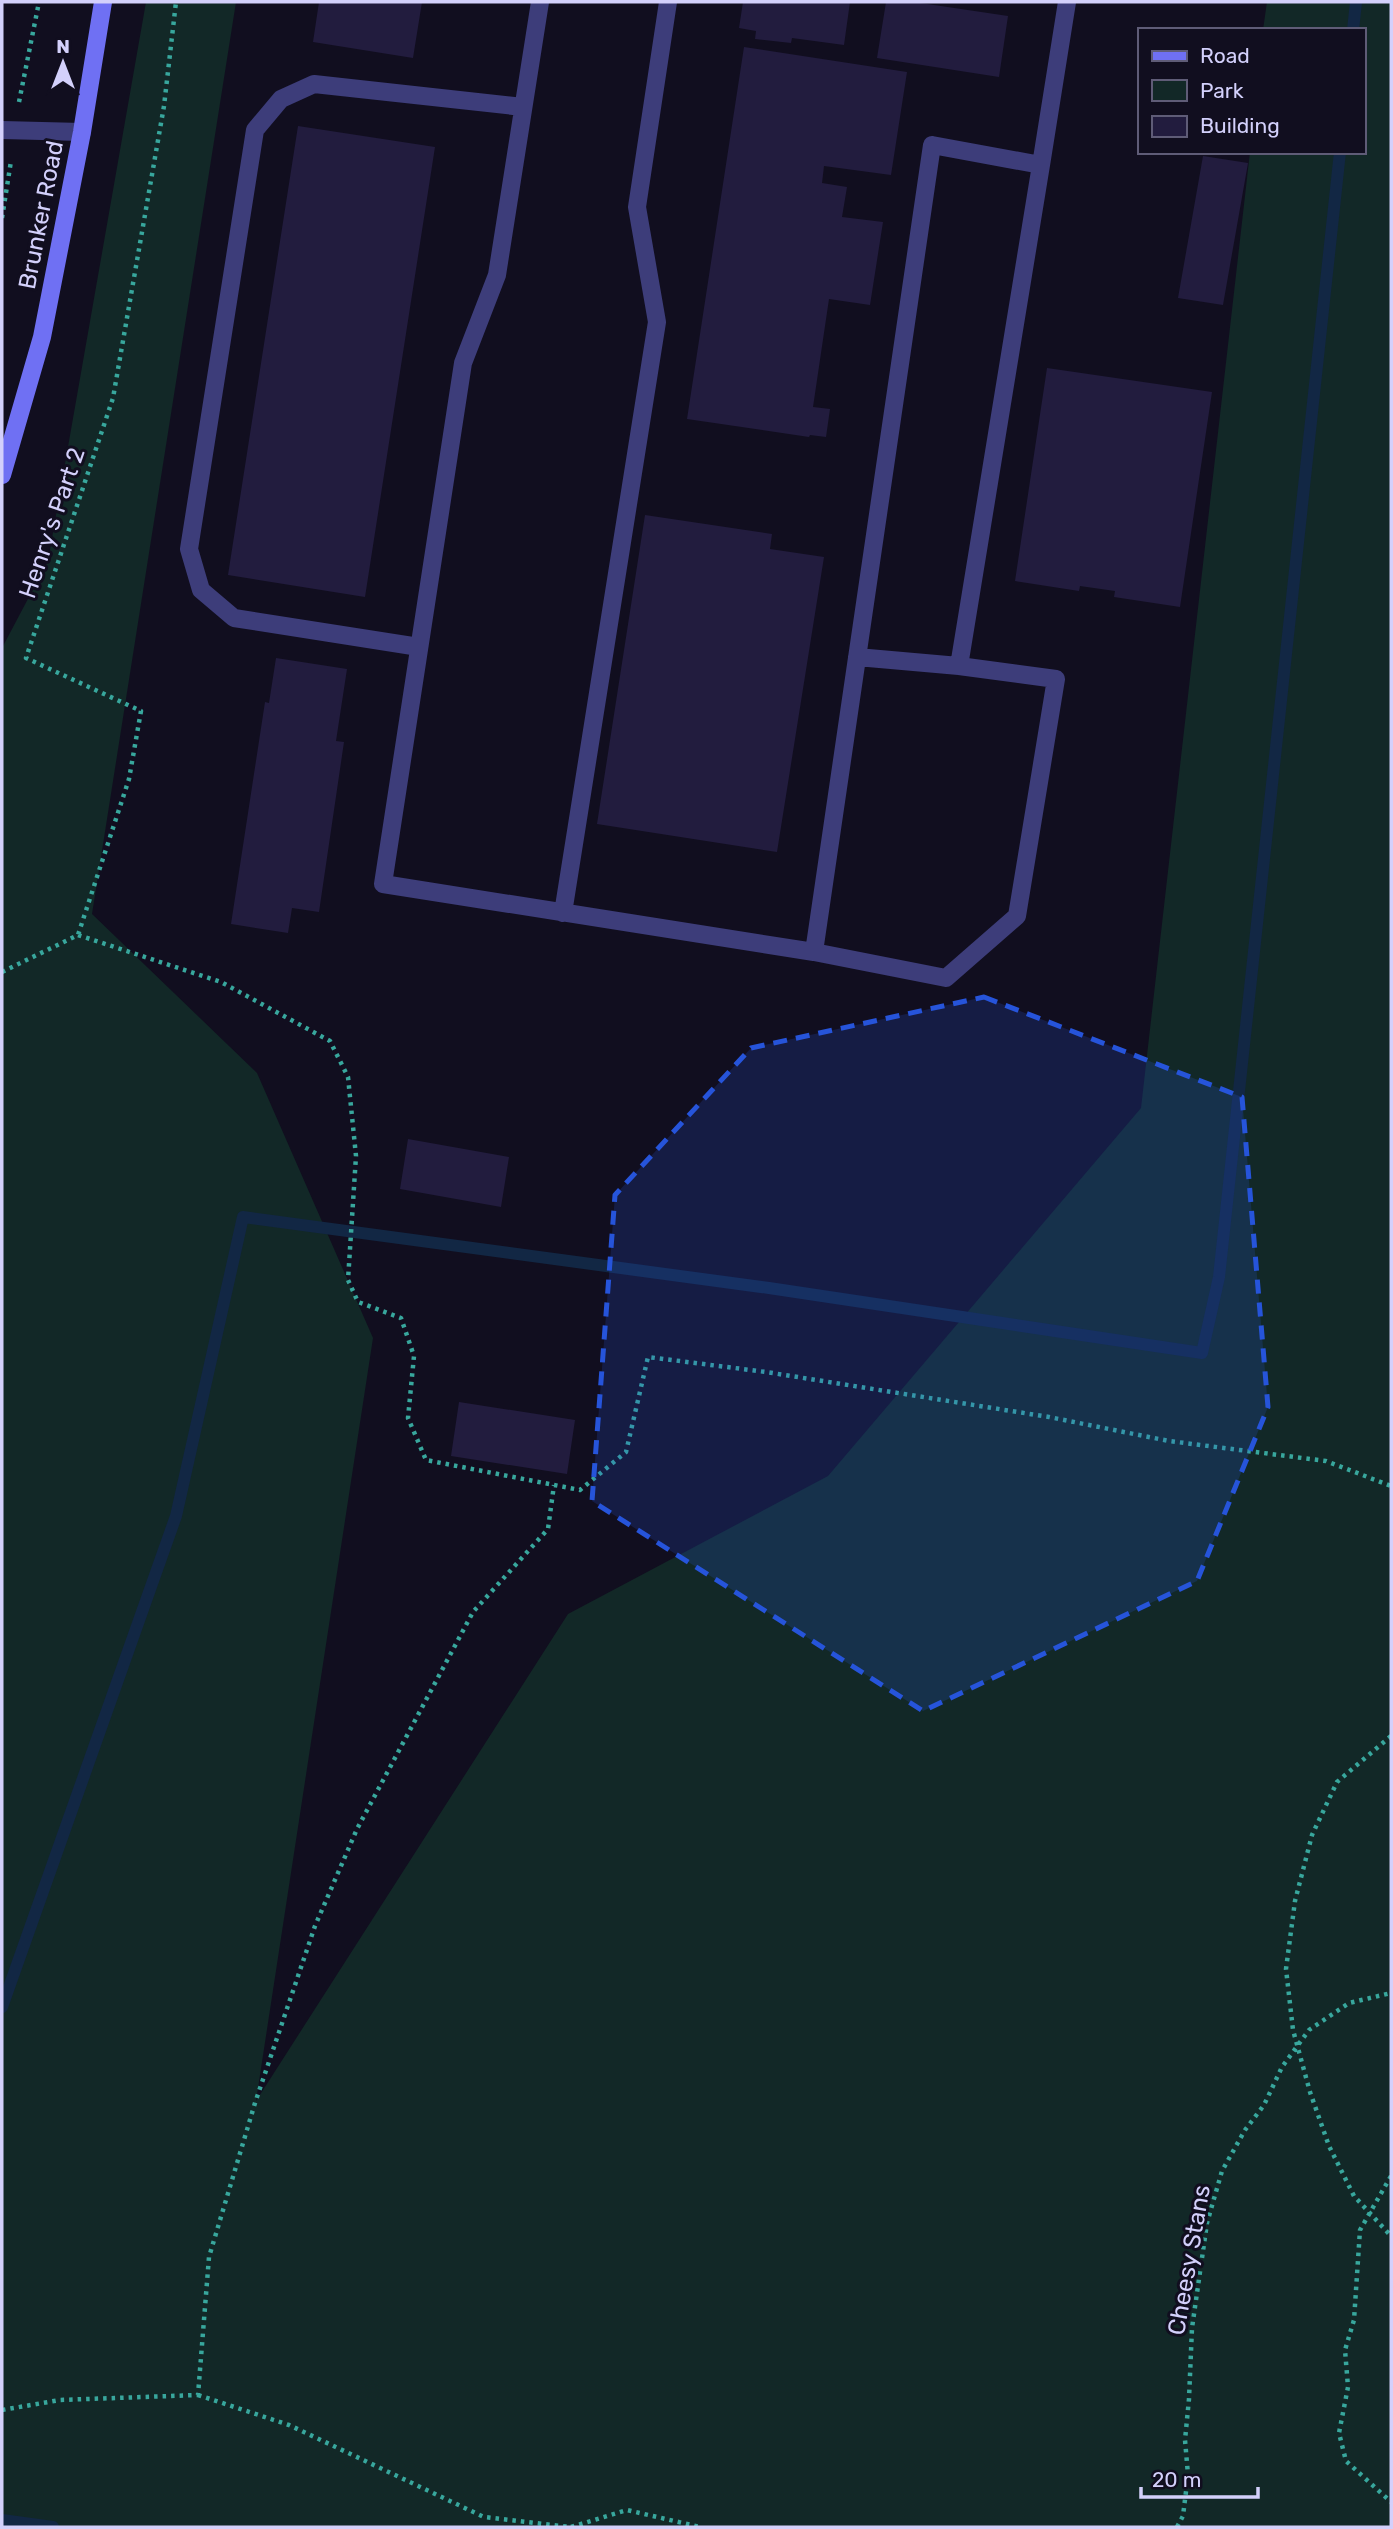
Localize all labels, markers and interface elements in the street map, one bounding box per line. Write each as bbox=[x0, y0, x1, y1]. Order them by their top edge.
north arrow bbox=[28, 28, 98, 98]
legend bbox=[1138, 28, 1365, 154]
text: N bbox=[56, 35, 70, 58]
text: Road bbox=[1200, 43, 1250, 68]
text: Park bbox=[1200, 78, 1244, 103]
text: Building bbox=[1200, 113, 1280, 138]
street label: Brunker Road bbox=[13, 138, 69, 292]
street label: Henry's Part 2 bbox=[13, 444, 91, 602]
street label: Cheesy Stans bbox=[1162, 2183, 1216, 2337]
scale bar bbox=[1141, 2456, 1258, 2500]
text: 20 m bbox=[1152, 2467, 1201, 2492]

